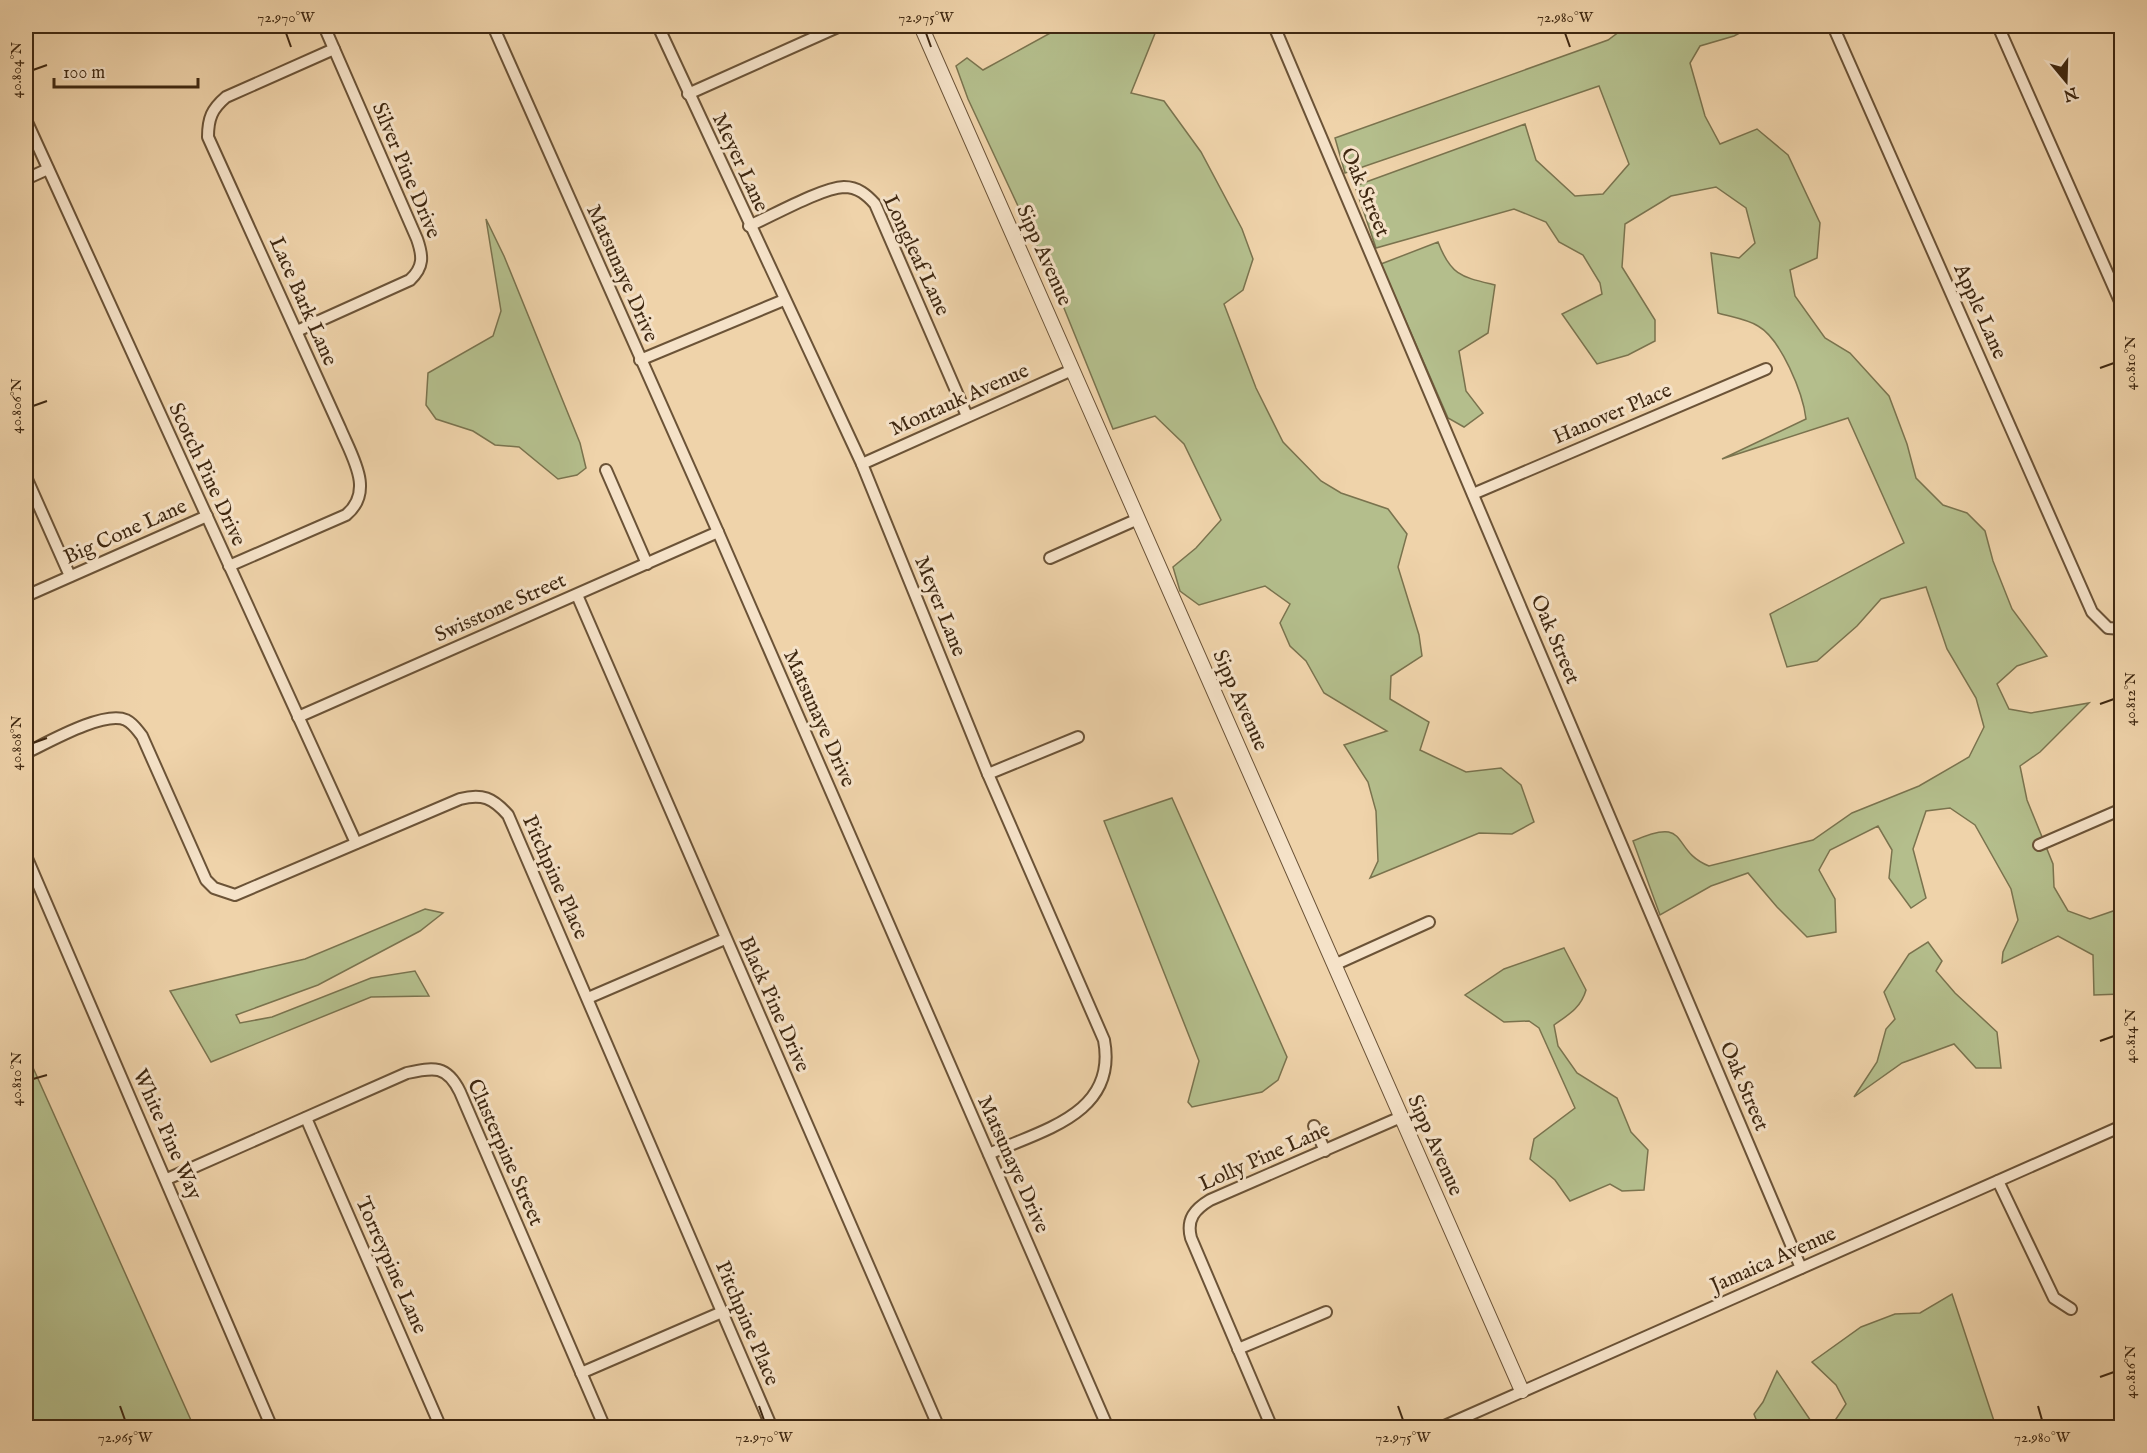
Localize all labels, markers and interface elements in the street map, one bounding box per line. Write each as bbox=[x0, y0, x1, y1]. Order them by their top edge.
text: 72.970°W bbox=[257, 8, 315, 27]
text: 72.975°W bbox=[898, 8, 954, 27]
text: 72.980°W bbox=[1537, 8, 1594, 27]
text: 40.804°N bbox=[7, 42, 26, 98]
scale bar bbox=[54, 51, 198, 89]
north arrow bbox=[2036, 51, 2096, 111]
text: 100 m bbox=[63, 62, 105, 85]
text: N bbox=[2060, 81, 2081, 105]
street label: Silver Pine Drive bbox=[365, 99, 447, 243]
street label: Meyer Lane bbox=[705, 109, 774, 217]
street label: Oak Street bbox=[1334, 144, 1396, 241]
street label: Longleaf Lane bbox=[876, 191, 956, 321]
street label: Matsunaye Drive bbox=[579, 201, 664, 347]
street label: Sipp Avenue bbox=[1009, 201, 1078, 311]
street label: Lace Bark Lane bbox=[262, 233, 343, 371]
street label: Apple Lane bbox=[1946, 259, 2013, 364]
text: 40.810°N bbox=[2121, 336, 2140, 390]
street label: Montauk Avenue bbox=[886, 358, 1034, 443]
street label: Hanover Place bbox=[1549, 377, 1676, 451]
text: 40.806°N bbox=[7, 378, 26, 434]
street label: Scotch Pine Drive bbox=[162, 399, 252, 551]
street label: Big Cone Lane bbox=[60, 493, 192, 572]
street label: Meyer Lane bbox=[907, 552, 972, 661]
street label: Swisstone Street bbox=[431, 567, 570, 649]
street label: Oak Street bbox=[1524, 591, 1586, 688]
street label: Matsunaye Drive bbox=[776, 646, 861, 792]
street label: Sipp Avenue bbox=[1205, 646, 1274, 756]
text: 40.812°N bbox=[2121, 672, 2140, 726]
text: 40.808°N bbox=[7, 716, 26, 770]
street label: Pitchpine Place bbox=[515, 811, 594, 944]
street label: Black Pine Drive bbox=[732, 933, 816, 1077]
text: 40.814°N bbox=[2121, 1009, 2140, 1063]
street label: Oak Street bbox=[1713, 1038, 1775, 1135]
text: 40.810°N bbox=[7, 1052, 26, 1106]
street label: White Pine Way bbox=[126, 1065, 208, 1205]
street label: Clusterpine Street bbox=[460, 1075, 549, 1230]
street label: Sipp Avenue bbox=[1400, 1091, 1469, 1201]
street label: Matsunaye Drive bbox=[970, 1092, 1055, 1238]
street label: Lolly Pine Lane bbox=[1195, 1116, 1335, 1198]
street label: Torreypine Lane bbox=[348, 1193, 433, 1339]
street label: Jamaica Avenue bbox=[1705, 1220, 1841, 1301]
street label: Pitchpine Place bbox=[708, 1257, 785, 1390]
text: 40.816°N bbox=[2121, 1345, 2140, 1399]
text: 72.965°W bbox=[98, 1428, 153, 1447]
text: 72.970°W bbox=[735, 1428, 793, 1447]
text: 72.975°W bbox=[1375, 1428, 1431, 1447]
text: 72.980°W bbox=[2014, 1428, 2071, 1447]

